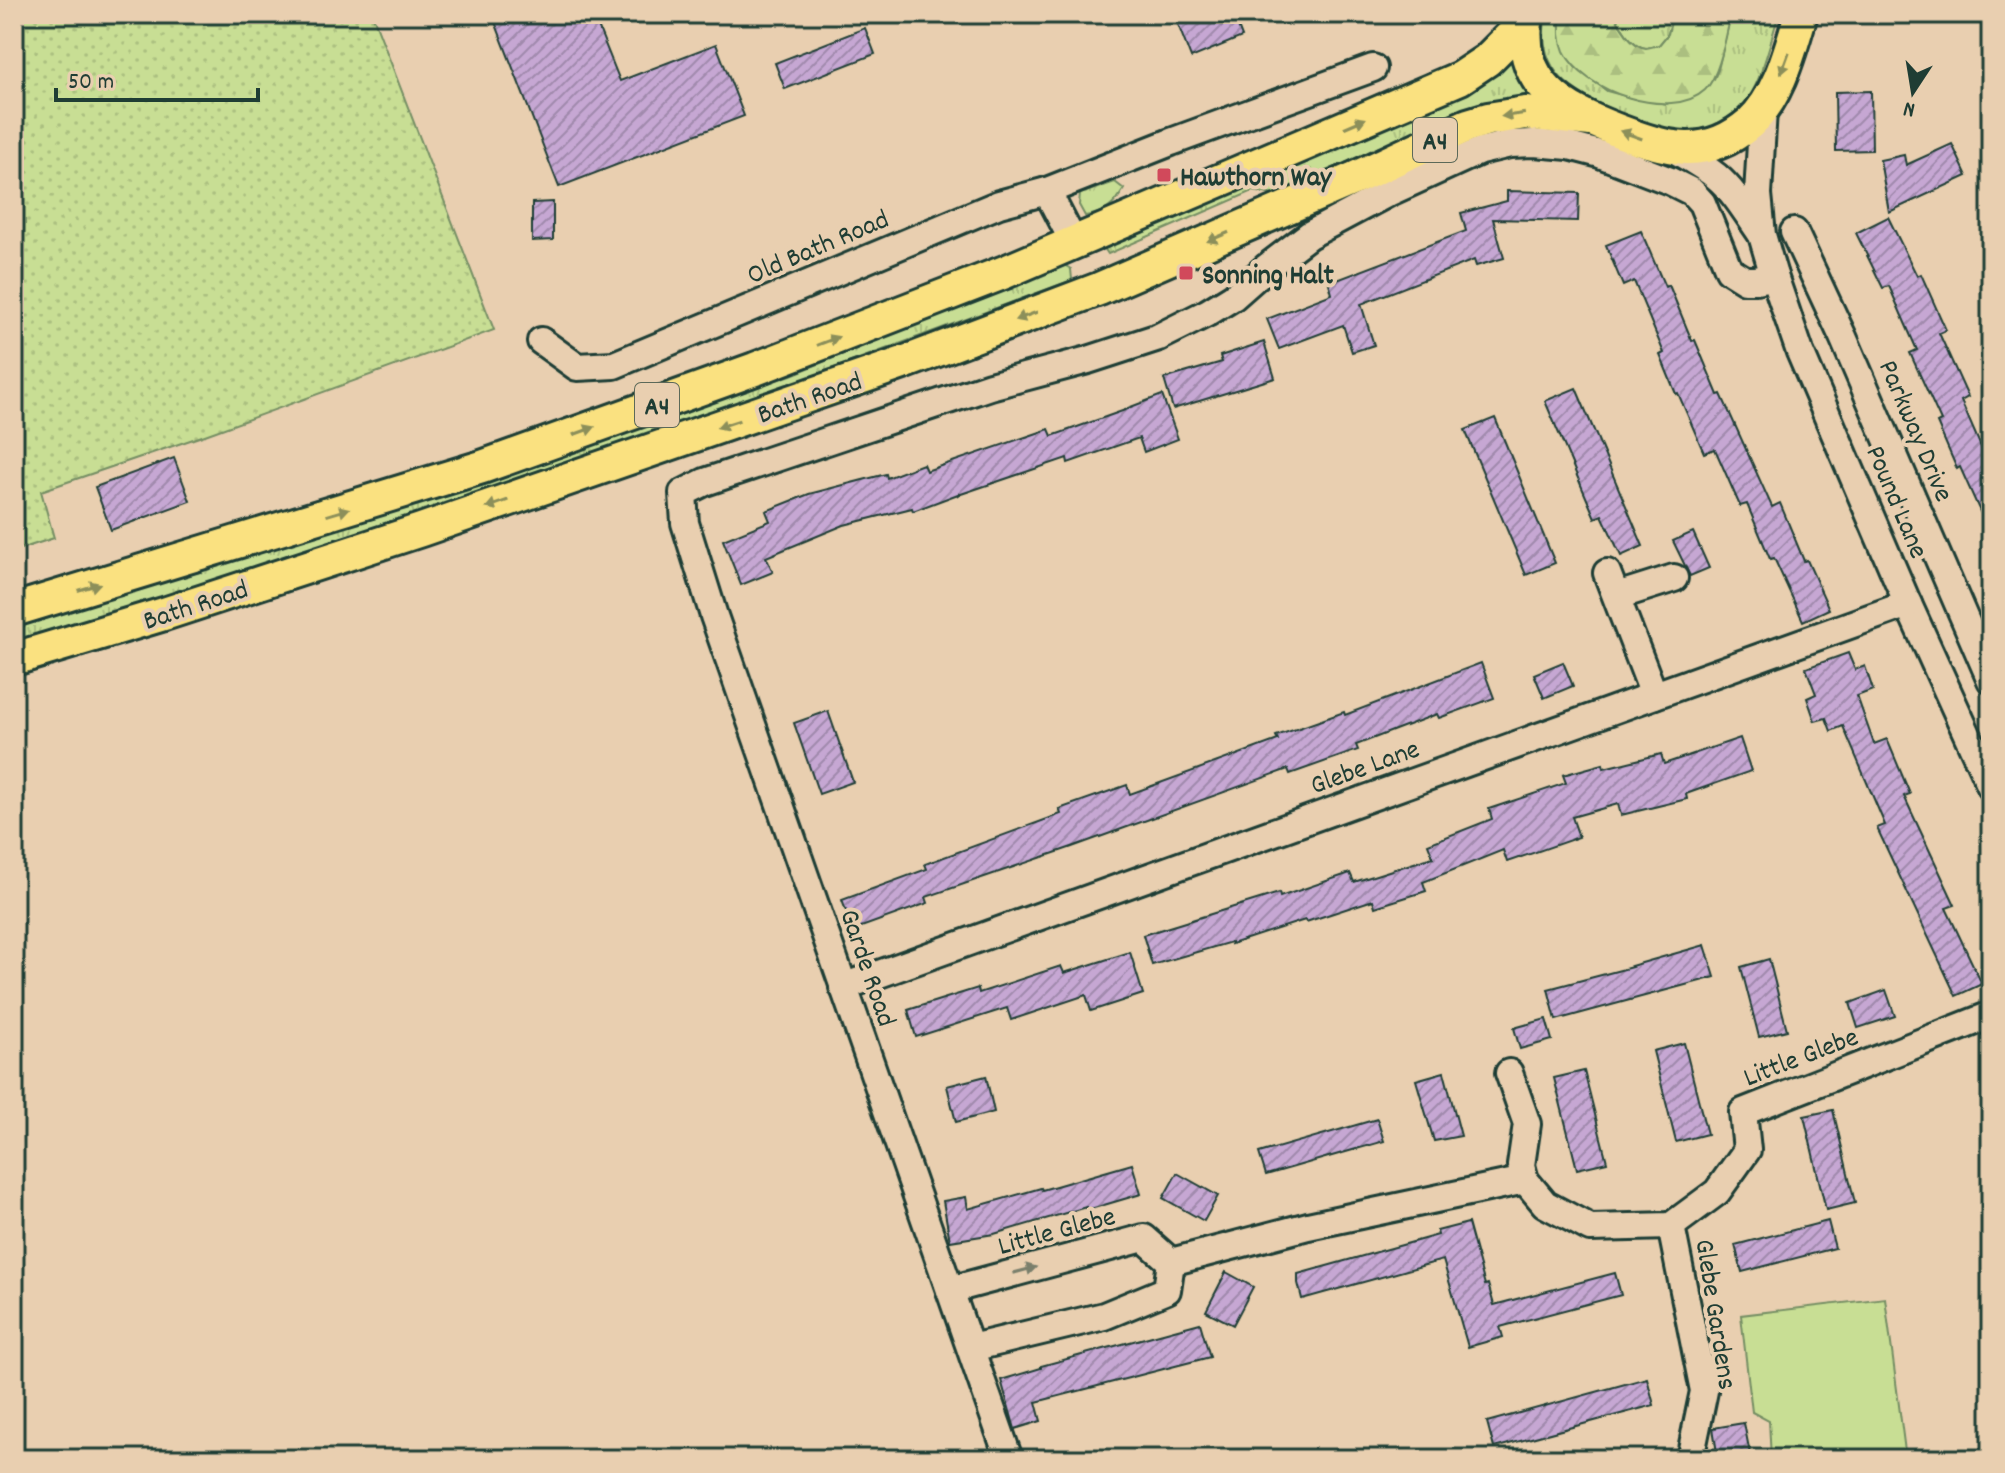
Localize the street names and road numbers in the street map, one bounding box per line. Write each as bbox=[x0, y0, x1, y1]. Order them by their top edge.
road number: A4 bbox=[1413, 118, 1457, 162]
street label: Old Bath Road bbox=[742, 202, 896, 297]
street label: Parkway Drive bbox=[1866, 355, 1961, 509]
street label: Bath Road bbox=[753, 364, 868, 437]
road number: A4 bbox=[635, 383, 679, 427]
street label: Pound Lane bbox=[1853, 440, 1936, 566]
street label: Bath Road bbox=[139, 572, 254, 644]
street label: Glebe Lane bbox=[1305, 731, 1426, 808]
street label: Garde Road bbox=[827, 904, 904, 1033]
street label: Little Glebe bbox=[1739, 1019, 1865, 1100]
street label: Little Glebe bbox=[994, 1199, 1121, 1269]
street label: Glebe Gardens bbox=[1681, 1237, 1745, 1393]

